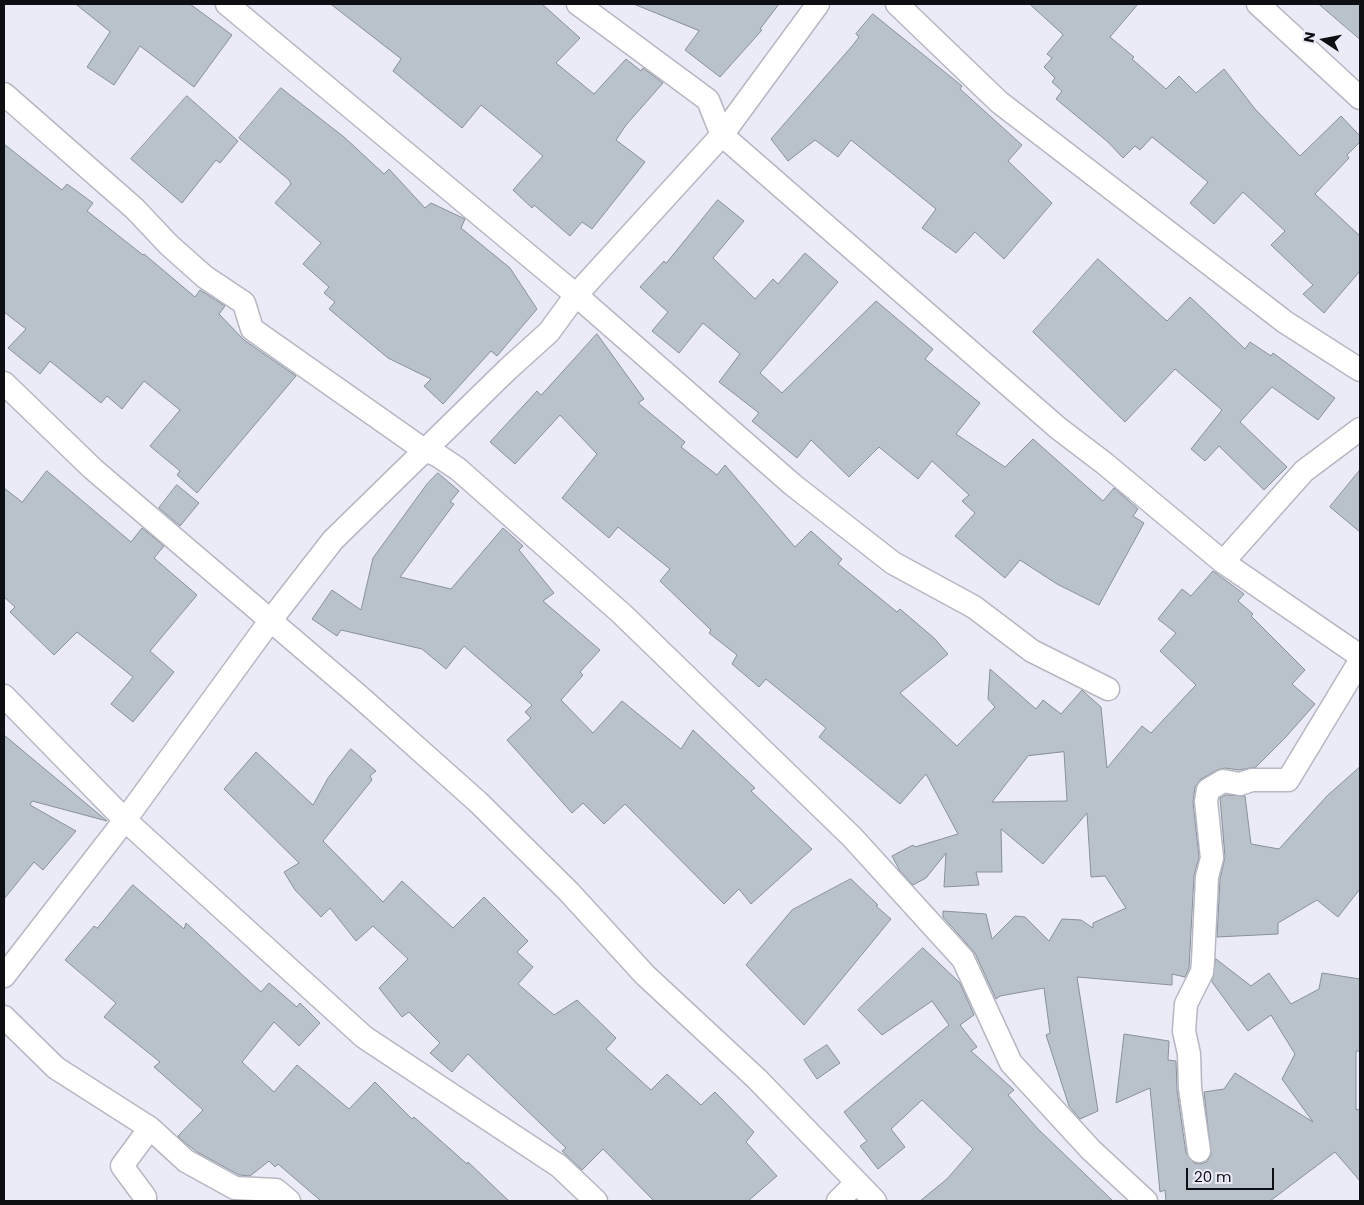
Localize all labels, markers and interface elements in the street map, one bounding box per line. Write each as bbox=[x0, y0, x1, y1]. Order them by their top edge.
north arrow bbox=[1299, 15, 1349, 65]
text: N bbox=[1298, 30, 1320, 44]
scale bar bbox=[1189, 1158, 1276, 1190]
text: 20 m bbox=[1194, 1166, 1232, 1187]

